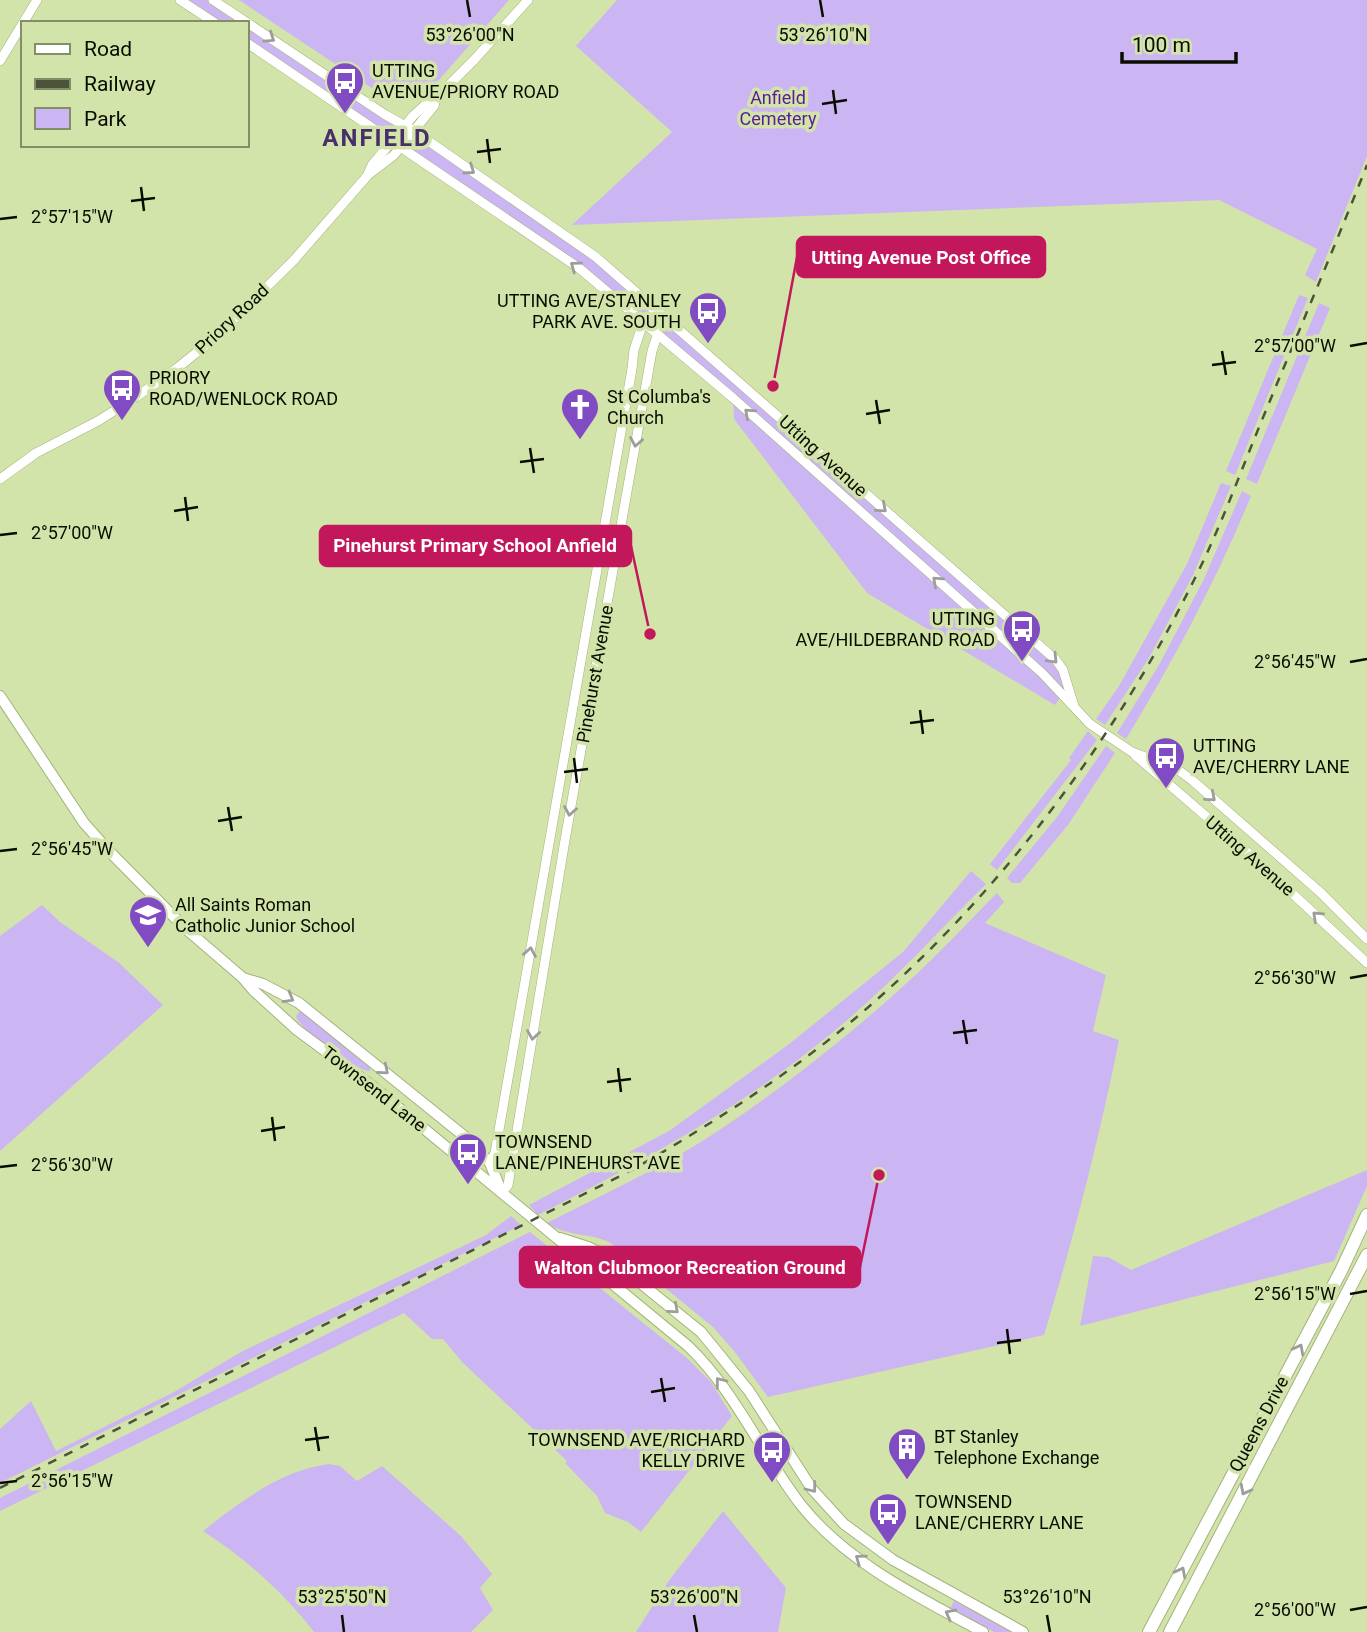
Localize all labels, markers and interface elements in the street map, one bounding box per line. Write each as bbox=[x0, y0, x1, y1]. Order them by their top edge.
legend bbox=[21, 21, 248, 147]
scale bar bbox=[1122, 21, 1236, 65]
text: 53°26'00"N bbox=[425, 24, 515, 45]
text: 53°26'10"N bbox=[778, 24, 868, 45]
one-way arrow bbox=[262, 30, 275, 42]
text: 100 m bbox=[1132, 33, 1191, 57]
text: Road bbox=[84, 37, 132, 61]
bus stop icon: UTTING AVENUE/PRIORY ROAD bbox=[324, 60, 366, 115]
place label: UTTING AVENUE/PRIORY ROAD bbox=[372, 60, 559, 102]
text: Railway bbox=[84, 72, 156, 96]
park label: Anfield Cemetery bbox=[740, 87, 817, 129]
text: Park bbox=[84, 107, 127, 131]
district label: ANFIELD bbox=[322, 124, 432, 152]
one-way arrow bbox=[462, 161, 475, 174]
text: 2°57'15"W bbox=[31, 206, 113, 227]
callout: Utting Avenue Post Office bbox=[797, 237, 1045, 277]
text: Utting Avenue Post Office bbox=[811, 246, 1031, 269]
one-way arrow bbox=[571, 262, 583, 274]
street label: Priory Road bbox=[191, 279, 273, 358]
place label: UTTING AVE/STANLEY PARK AVE. SOUTH bbox=[497, 290, 681, 332]
bus stop icon: UTTING AVE/STANLEY PARK AVE. SOUTH bbox=[687, 290, 729, 345]
text: 2°57'00"W bbox=[1254, 335, 1336, 356]
bus stop icon: PRIORY ROAD/WENLOCK ROAD bbox=[101, 367, 143, 422]
place label: PRIORY ROAD/WENLOCK ROAD bbox=[149, 367, 338, 409]
church icon: St Columba's Church bbox=[559, 386, 601, 441]
place label: St Columba's Church bbox=[607, 386, 711, 428]
one-way arrow bbox=[744, 409, 757, 421]
street label: Utting Avenue bbox=[775, 411, 872, 501]
one-way arrow bbox=[629, 436, 644, 448]
one-way arrow bbox=[874, 500, 887, 512]
text: 2°57'00"W bbox=[31, 522, 113, 543]
callout: Pinehurst Primary School Anfield bbox=[320, 526, 631, 566]
text: Pinehurst Primary School Anfield bbox=[333, 534, 617, 557]
one-way arrow bbox=[932, 577, 945, 589]
street label: Pinehurst Avenue bbox=[572, 603, 617, 745]
place label: UTTING AVE/HILDEBRAND ROAD bbox=[795, 608, 995, 650]
bus stop icon: UTTING AVE/HILDEBRAND ROAD bbox=[1001, 608, 1043, 663]
one-way arrow bbox=[1044, 650, 1057, 663]
text: 2°56'45"W bbox=[1254, 651, 1336, 672]
bus stop icon: UTTING AVE/CHERRY LANE bbox=[1145, 735, 1187, 790]
place label: UTTING AVE/CHERRY LANE bbox=[1193, 735, 1350, 777]
one-way arrow bbox=[1203, 789, 1216, 801]
one-way arrow bbox=[564, 805, 579, 817]
street label: Utting Avenue bbox=[1201, 811, 1299, 900]
text: 2°56'45"W bbox=[31, 838, 113, 859]
school or university icon: All Saints Roman Catholic Junior School bbox=[127, 894, 169, 949]
place label: All Saints Roman Catholic Junior School bbox=[175, 894, 355, 936]
one-way arrow bbox=[1313, 911, 1326, 924]
one-way arrow bbox=[522, 946, 537, 958]
text: 2°56'30"W bbox=[1254, 967, 1336, 988]
one-way arrow bbox=[282, 990, 295, 1003]
one-way arrow bbox=[526, 1029, 541, 1041]
street label: Townsend Lane bbox=[318, 1042, 430, 1136]
one-way arrow bbox=[375, 1062, 388, 1074]
bus stop icon: TOWNSEND LANE/PINEHURST AVE bbox=[447, 1131, 489, 1186]
place label: TOWNSEND LANE/PINEHURST AVE bbox=[495, 1131, 680, 1173]
text: 2°56'30"W bbox=[31, 1154, 113, 1175]
callout: Walton Clubmoor Recreation Ground bbox=[520, 1247, 860, 1287]
text: Walton Clubmoor Recreation Ground bbox=[534, 1256, 846, 1279]
text: 2°56'15"W bbox=[1254, 1283, 1336, 1304]
one-way arrow bbox=[666, 1301, 679, 1313]
one-way arrow bbox=[1291, 1344, 1304, 1356]
street label: Queens Drive bbox=[1225, 1372, 1293, 1475]
one-way arrow bbox=[716, 1377, 729, 1389]
building icon: BT Stanley Telephone Exchange bbox=[886, 1426, 928, 1481]
place label: BT Stanley Telephone Exchange bbox=[934, 1426, 1099, 1468]
place label: TOWNSEND AVE/RICHARD KELLY DRIVE bbox=[528, 1429, 745, 1471]
bus stop icon: TOWNSEND AVE/RICHARD KELLY DRIVE bbox=[751, 1429, 793, 1484]
text: 2°56'15"W bbox=[31, 1470, 113, 1491]
one-way arrow bbox=[804, 1480, 817, 1492]
one-way arrow bbox=[1240, 1483, 1253, 1495]
bus stop icon: TOWNSEND LANE/CHERRY LANE bbox=[867, 1491, 909, 1546]
place label: TOWNSEND LANE/CHERRY LANE bbox=[915, 1491, 1084, 1533]
one-way arrow bbox=[855, 1554, 868, 1567]
one-way arrow bbox=[1172, 1567, 1186, 1579]
text: 53°25'50"N bbox=[297, 1586, 387, 1607]
text: 53°26'00"N bbox=[649, 1586, 739, 1607]
text: 53°26'10"N bbox=[1002, 1586, 1092, 1607]
text: 2°56'00"W bbox=[1254, 1599, 1336, 1620]
one-way arrow bbox=[945, 1609, 957, 1622]

